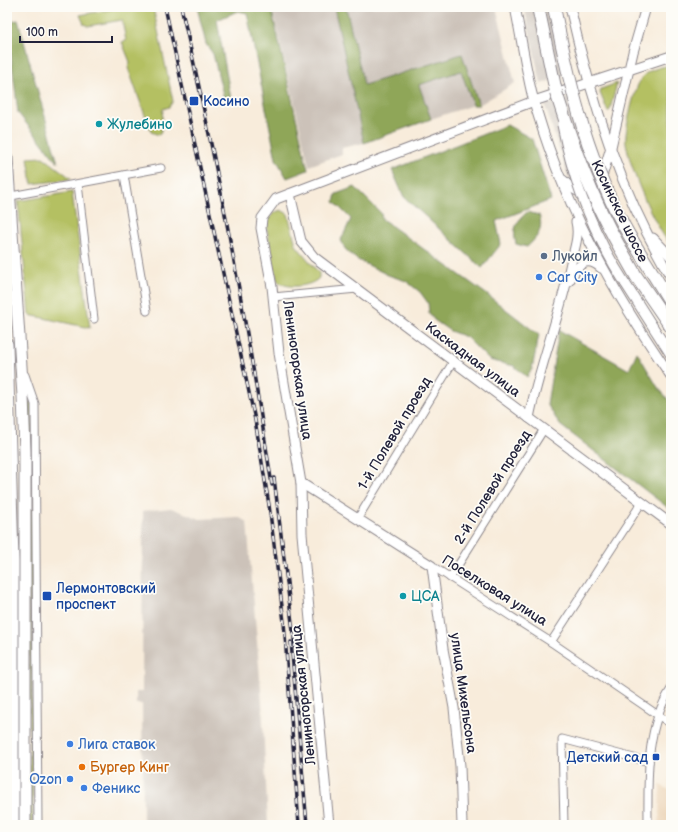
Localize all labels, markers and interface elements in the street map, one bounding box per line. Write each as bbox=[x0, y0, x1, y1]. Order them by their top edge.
scale bar bbox=[20, 18, 112, 44]
text: 100 m bbox=[26, 25, 58, 40]
place label: Косино bbox=[203, 93, 249, 110]
marker: Косино bbox=[188, 95, 200, 107]
place label: Жулебино bbox=[107, 116, 172, 133]
marker: Жулебино bbox=[94, 119, 104, 129]
street label: Косинское шоссе bbox=[587, 157, 652, 265]
place label: Лукойл bbox=[551, 248, 598, 265]
marker: Лукойл bbox=[539, 251, 549, 261]
place label: Car City bbox=[547, 269, 598, 286]
marker: Car City bbox=[534, 272, 544, 282]
street label: Лениногорская улица bbox=[279, 298, 316, 442]
street label: Каскадная улица bbox=[422, 318, 524, 401]
street label: 1-й Полевой проезд bbox=[354, 373, 435, 493]
street label: 2-й Полевой проезд bbox=[450, 427, 535, 547]
street label: Поселковая улица bbox=[439, 551, 551, 630]
place label: Лермонтовский проспект bbox=[55, 580, 156, 613]
place label: ЦСА bbox=[411, 588, 440, 605]
marker: Лермонтовский проспект bbox=[41, 590, 53, 602]
marker: ЦСА bbox=[398, 591, 408, 601]
street label: Лениногорская улица bbox=[288, 623, 319, 767]
street label: улица Михельсона bbox=[447, 632, 480, 755]
place label: Лига ставок bbox=[77, 736, 156, 753]
marker: Лига ставок bbox=[65, 739, 75, 749]
place label: Детский сад bbox=[566, 749, 648, 766]
marker: Детский сад bbox=[651, 752, 661, 762]
place label: Бургер Кинг bbox=[90, 759, 170, 776]
marker: Бургер Кинг bbox=[77, 762, 87, 772]
place label: Ozon bbox=[29, 771, 62, 788]
marker: Ozon bbox=[65, 774, 75, 784]
place label: Феникс bbox=[92, 780, 141, 797]
marker: Феникс bbox=[79, 783, 89, 793]

